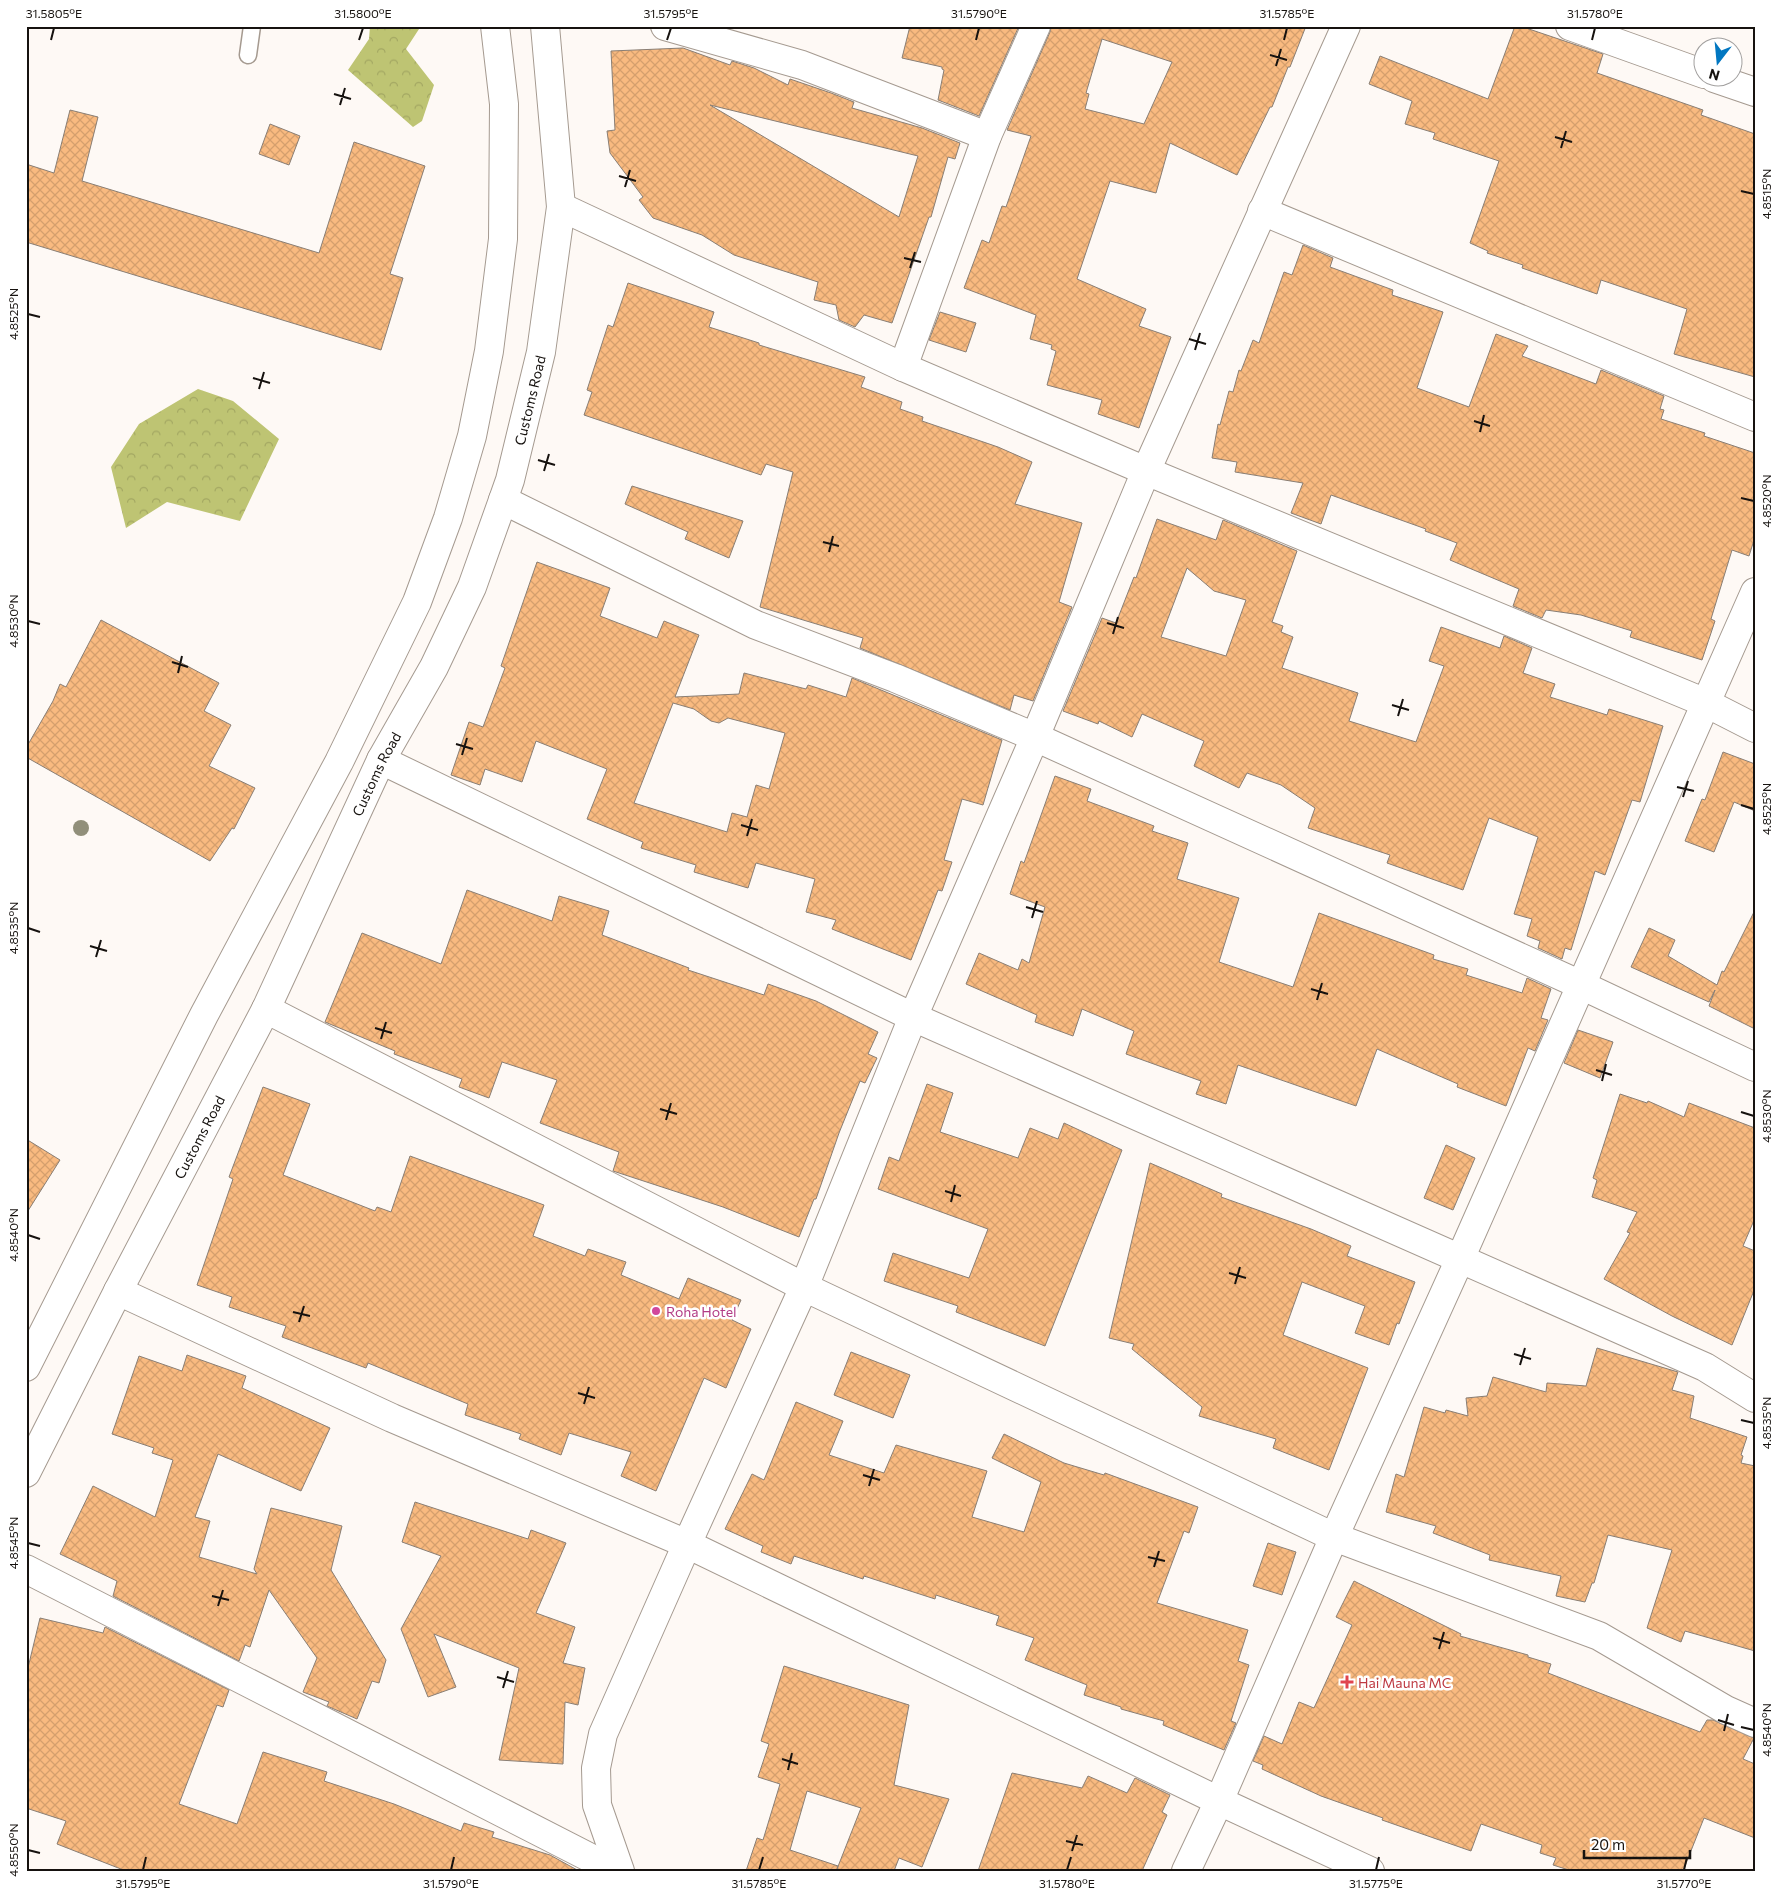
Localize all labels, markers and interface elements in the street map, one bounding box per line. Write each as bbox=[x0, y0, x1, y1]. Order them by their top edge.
text: 31.5805°E bbox=[26, 6, 82, 20]
text: 31.5800°E bbox=[334, 6, 392, 20]
text: 31.5795°E bbox=[644, 6, 698, 20]
text: 31.5790°E bbox=[951, 6, 1007, 20]
text: 31.5785°E bbox=[1260, 6, 1314, 20]
text: 31.5780°E bbox=[1567, 6, 1623, 20]
north arrow bbox=[1694, 38, 1744, 88]
text: N bbox=[1707, 65, 1722, 85]
text: 4.8515°N bbox=[1759, 169, 1773, 219]
text: 4.8525°N bbox=[6, 288, 20, 340]
street label: Customs Road bbox=[510, 354, 548, 447]
text: 4.8520°N bbox=[1759, 474, 1773, 528]
text: 4.8530°N bbox=[6, 594, 20, 648]
street label: Customs Road bbox=[348, 729, 404, 819]
text: 4.8525°N bbox=[1759, 783, 1773, 835]
text: 4.8535°N bbox=[6, 902, 20, 954]
text: 4.8530°N bbox=[1759, 1089, 1773, 1143]
street label: Customs Road bbox=[170, 1092, 228, 1181]
text: 4.8540°N bbox=[6, 1208, 20, 1262]
place label: Roha Hotel bbox=[666, 1303, 737, 1320]
marker: Roha Hotel bbox=[650, 1305, 662, 1317]
text: 4.8535°N bbox=[1759, 1397, 1773, 1449]
text: 4.8545°N bbox=[6, 1517, 20, 1569]
place label: Hai Mauna MC bbox=[1358, 1674, 1451, 1691]
marker: Hai Mauna MC bbox=[1340, 1675, 1354, 1689]
text: 4.8540°N bbox=[1759, 1703, 1773, 1757]
text: 4.8550°N bbox=[6, 1823, 20, 1877]
scale bar bbox=[1584, 1827, 1690, 1859]
text: 20 m bbox=[1591, 1835, 1625, 1853]
text: 31.5795°E bbox=[116, 1876, 170, 1890]
text: 31.5790°E bbox=[423, 1876, 479, 1890]
text: 31.5785°E bbox=[732, 1876, 786, 1890]
text: 31.5780°E bbox=[1039, 1876, 1095, 1890]
text: 31.5775°E bbox=[1349, 1876, 1403, 1890]
text: 31.5770°E bbox=[1657, 1876, 1711, 1890]

